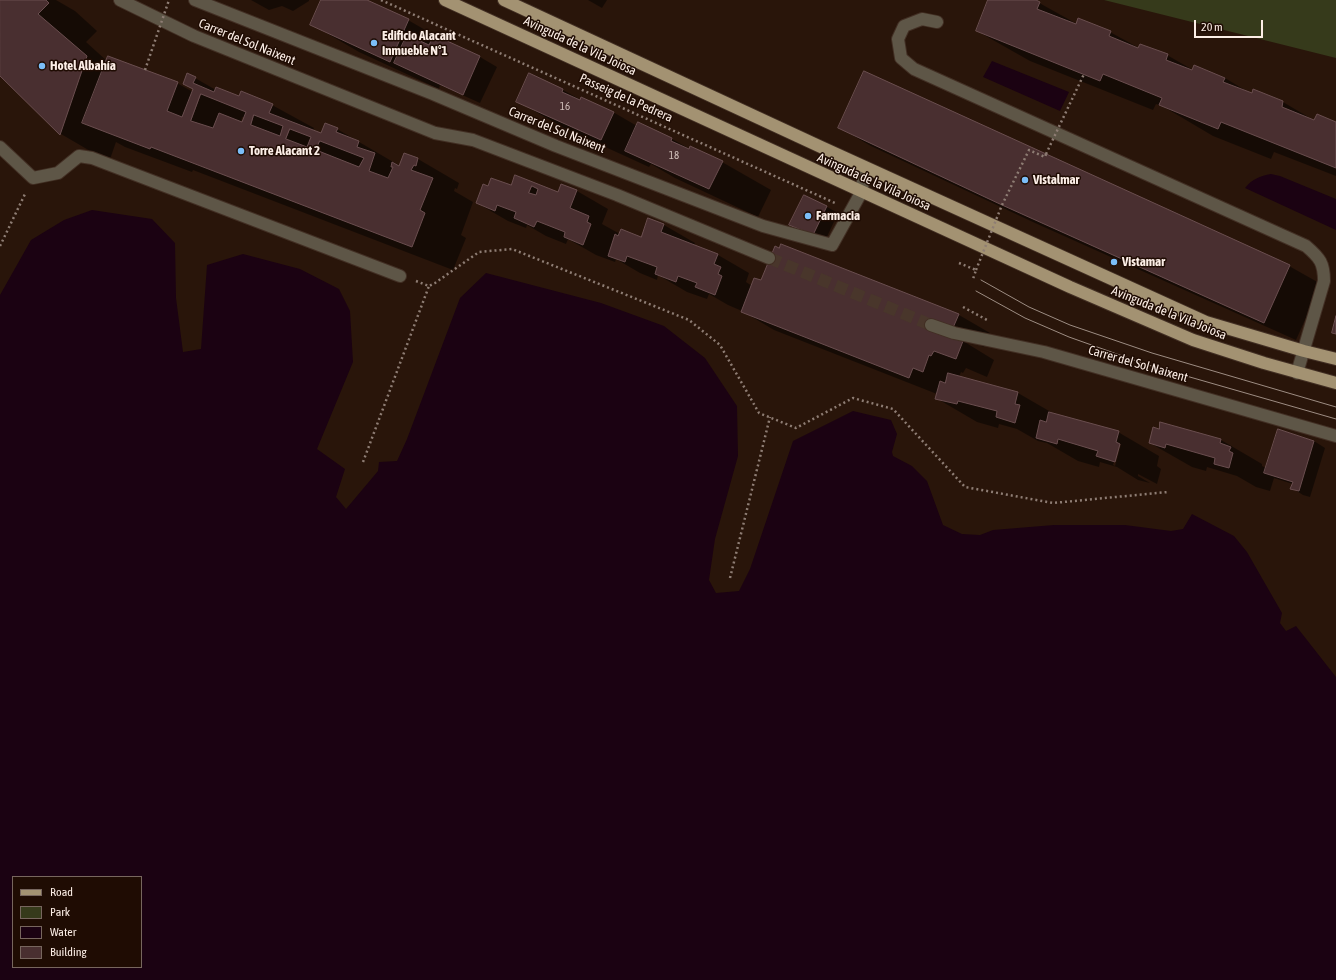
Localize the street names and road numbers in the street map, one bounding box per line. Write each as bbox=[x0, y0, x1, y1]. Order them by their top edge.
street label: Avinguda de la Vila Joiosa bbox=[521, 13, 639, 79]
street label: Carrer del Sol Naixent bbox=[196, 15, 298, 69]
street label: Passeig de la Pedrera bbox=[577, 70, 675, 126]
street label: Carrer del Sol Naixent bbox=[506, 103, 608, 157]
street label: Avinguda de la Vila Joiosa bbox=[815, 150, 933, 214]
street label: Avinguda de la Vila Joiosa bbox=[1109, 283, 1229, 343]
street label: Carrer del Sol Naixent bbox=[1086, 342, 1190, 386]

